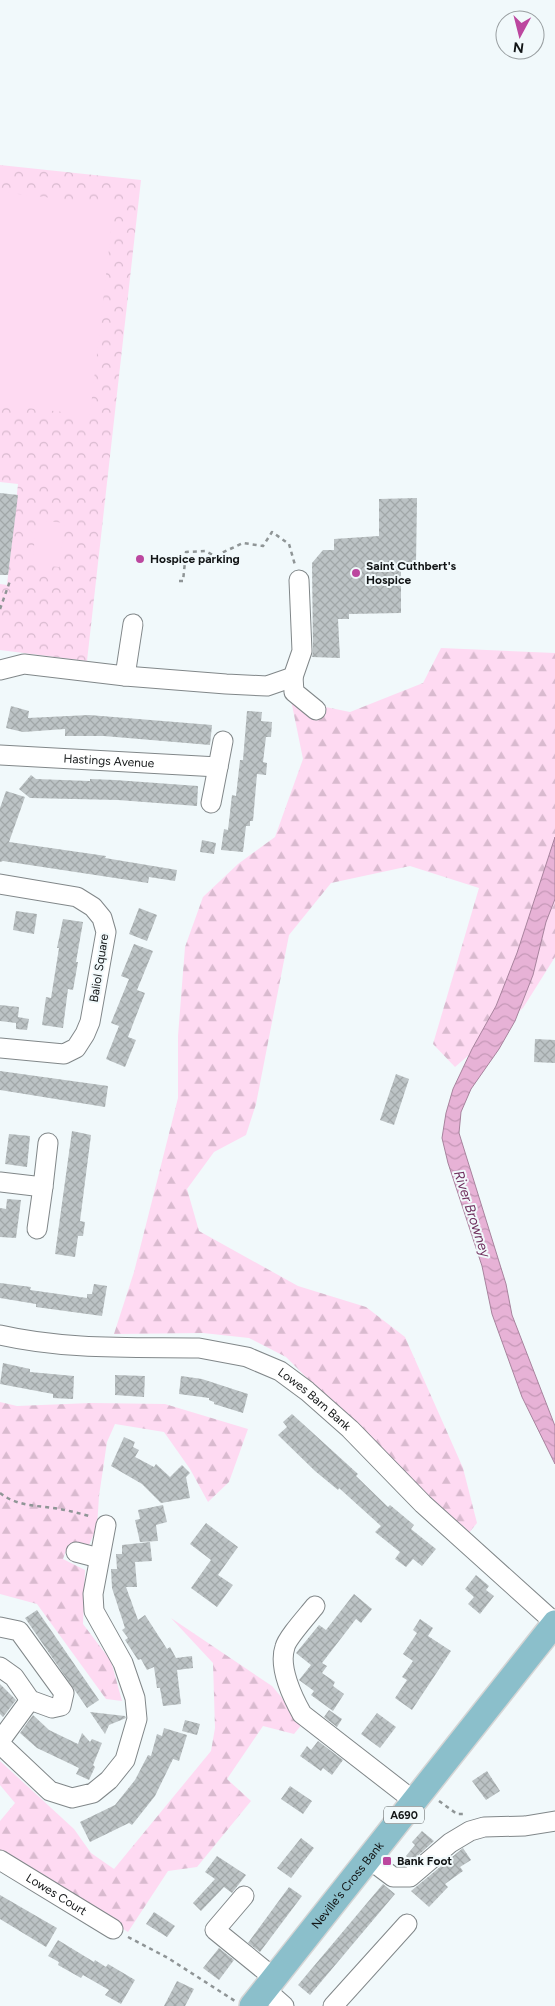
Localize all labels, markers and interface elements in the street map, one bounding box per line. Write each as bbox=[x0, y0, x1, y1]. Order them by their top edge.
north arrow bbox=[495, 10, 545, 60]
text: N bbox=[512, 38, 525, 57]
place label: Hospice parking bbox=[150, 552, 240, 566]
marker: Hospice parking bbox=[134, 553, 146, 565]
place label: Saint Cuthbert's Hospice bbox=[366, 559, 457, 587]
marker: Saint Cuthbert's Hospice bbox=[350, 567, 362, 579]
street label: Hastings Avenue bbox=[63, 752, 155, 771]
street label: Baliol Square bbox=[87, 932, 111, 1003]
water label: River Browney bbox=[450, 1169, 494, 1260]
street label: Lowes Barn Bank bbox=[275, 1365, 354, 1434]
road number: A690 bbox=[384, 1806, 424, 1824]
street label: Neville's Cross Bank bbox=[309, 1839, 386, 1932]
place label: Bank Foot bbox=[397, 1854, 452, 1868]
marker: Bank Foot bbox=[381, 1855, 393, 1867]
street label: Lowes Court bbox=[23, 1871, 90, 1918]

